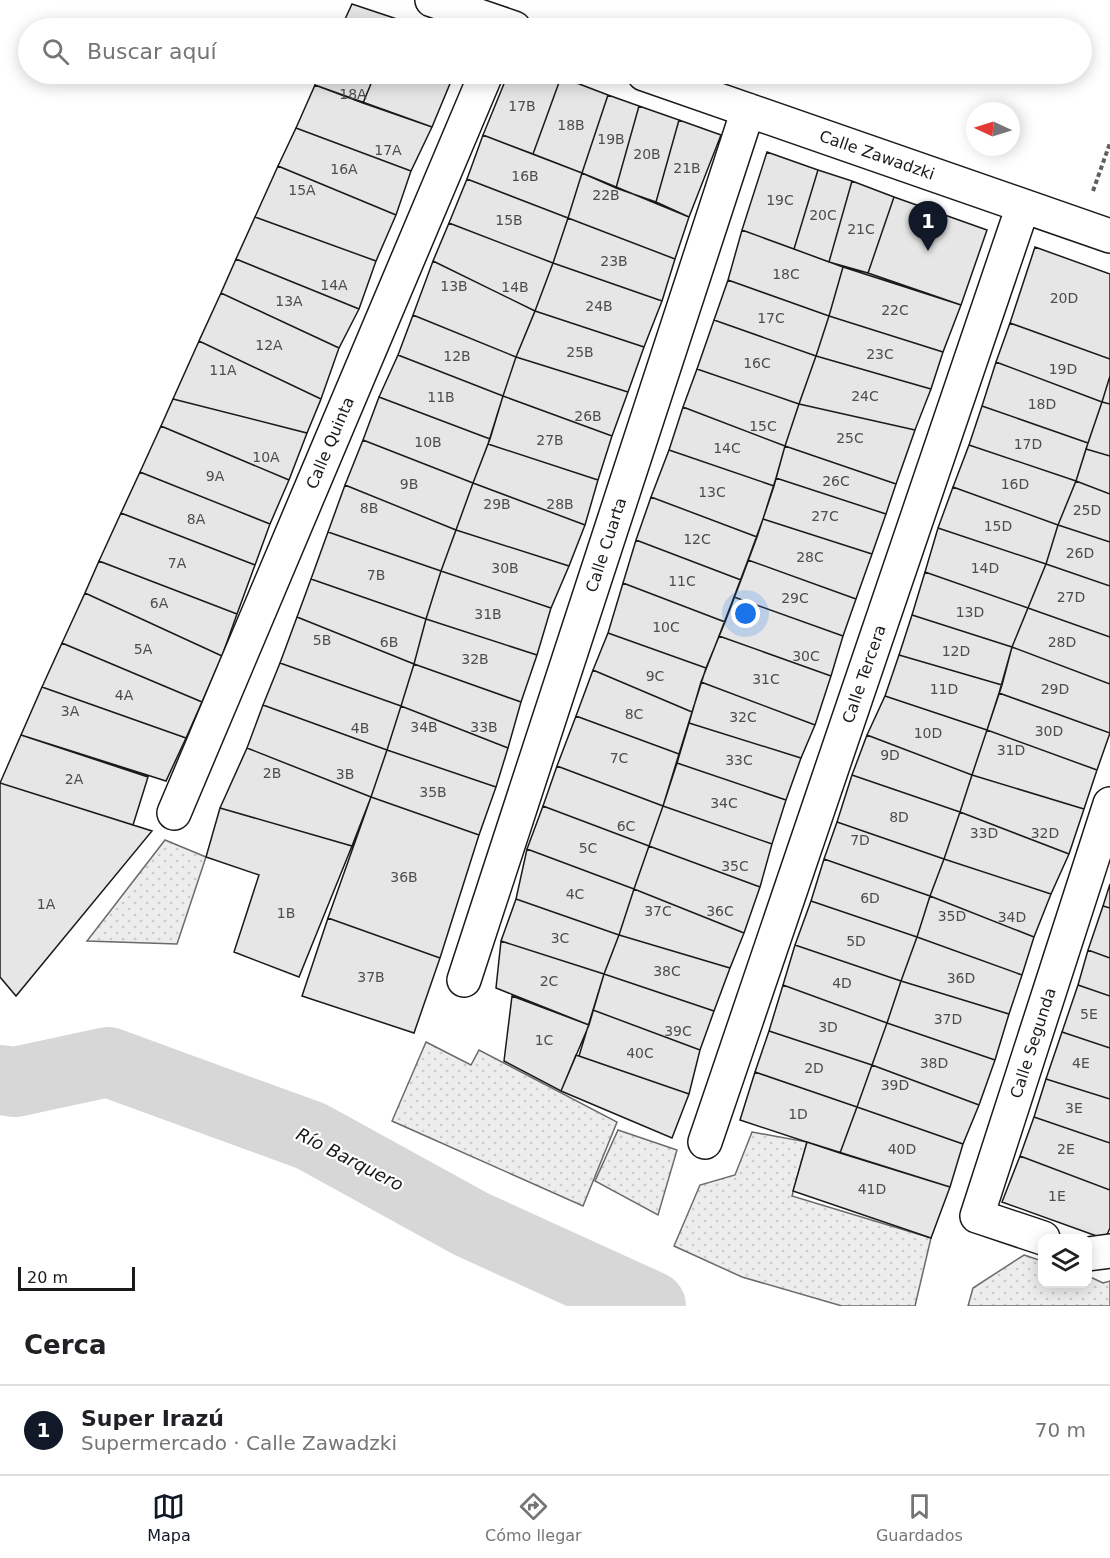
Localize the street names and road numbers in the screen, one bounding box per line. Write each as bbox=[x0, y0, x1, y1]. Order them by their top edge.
street label: Calle Zawadzki bbox=[817, 126, 937, 184]
street label: Calle Quinta bbox=[302, 394, 358, 492]
street label: Calle Cuarta bbox=[582, 495, 630, 595]
street label: Calle Tercera bbox=[838, 622, 890, 726]
street label: Calle Segunda bbox=[1006, 985, 1060, 1101]

